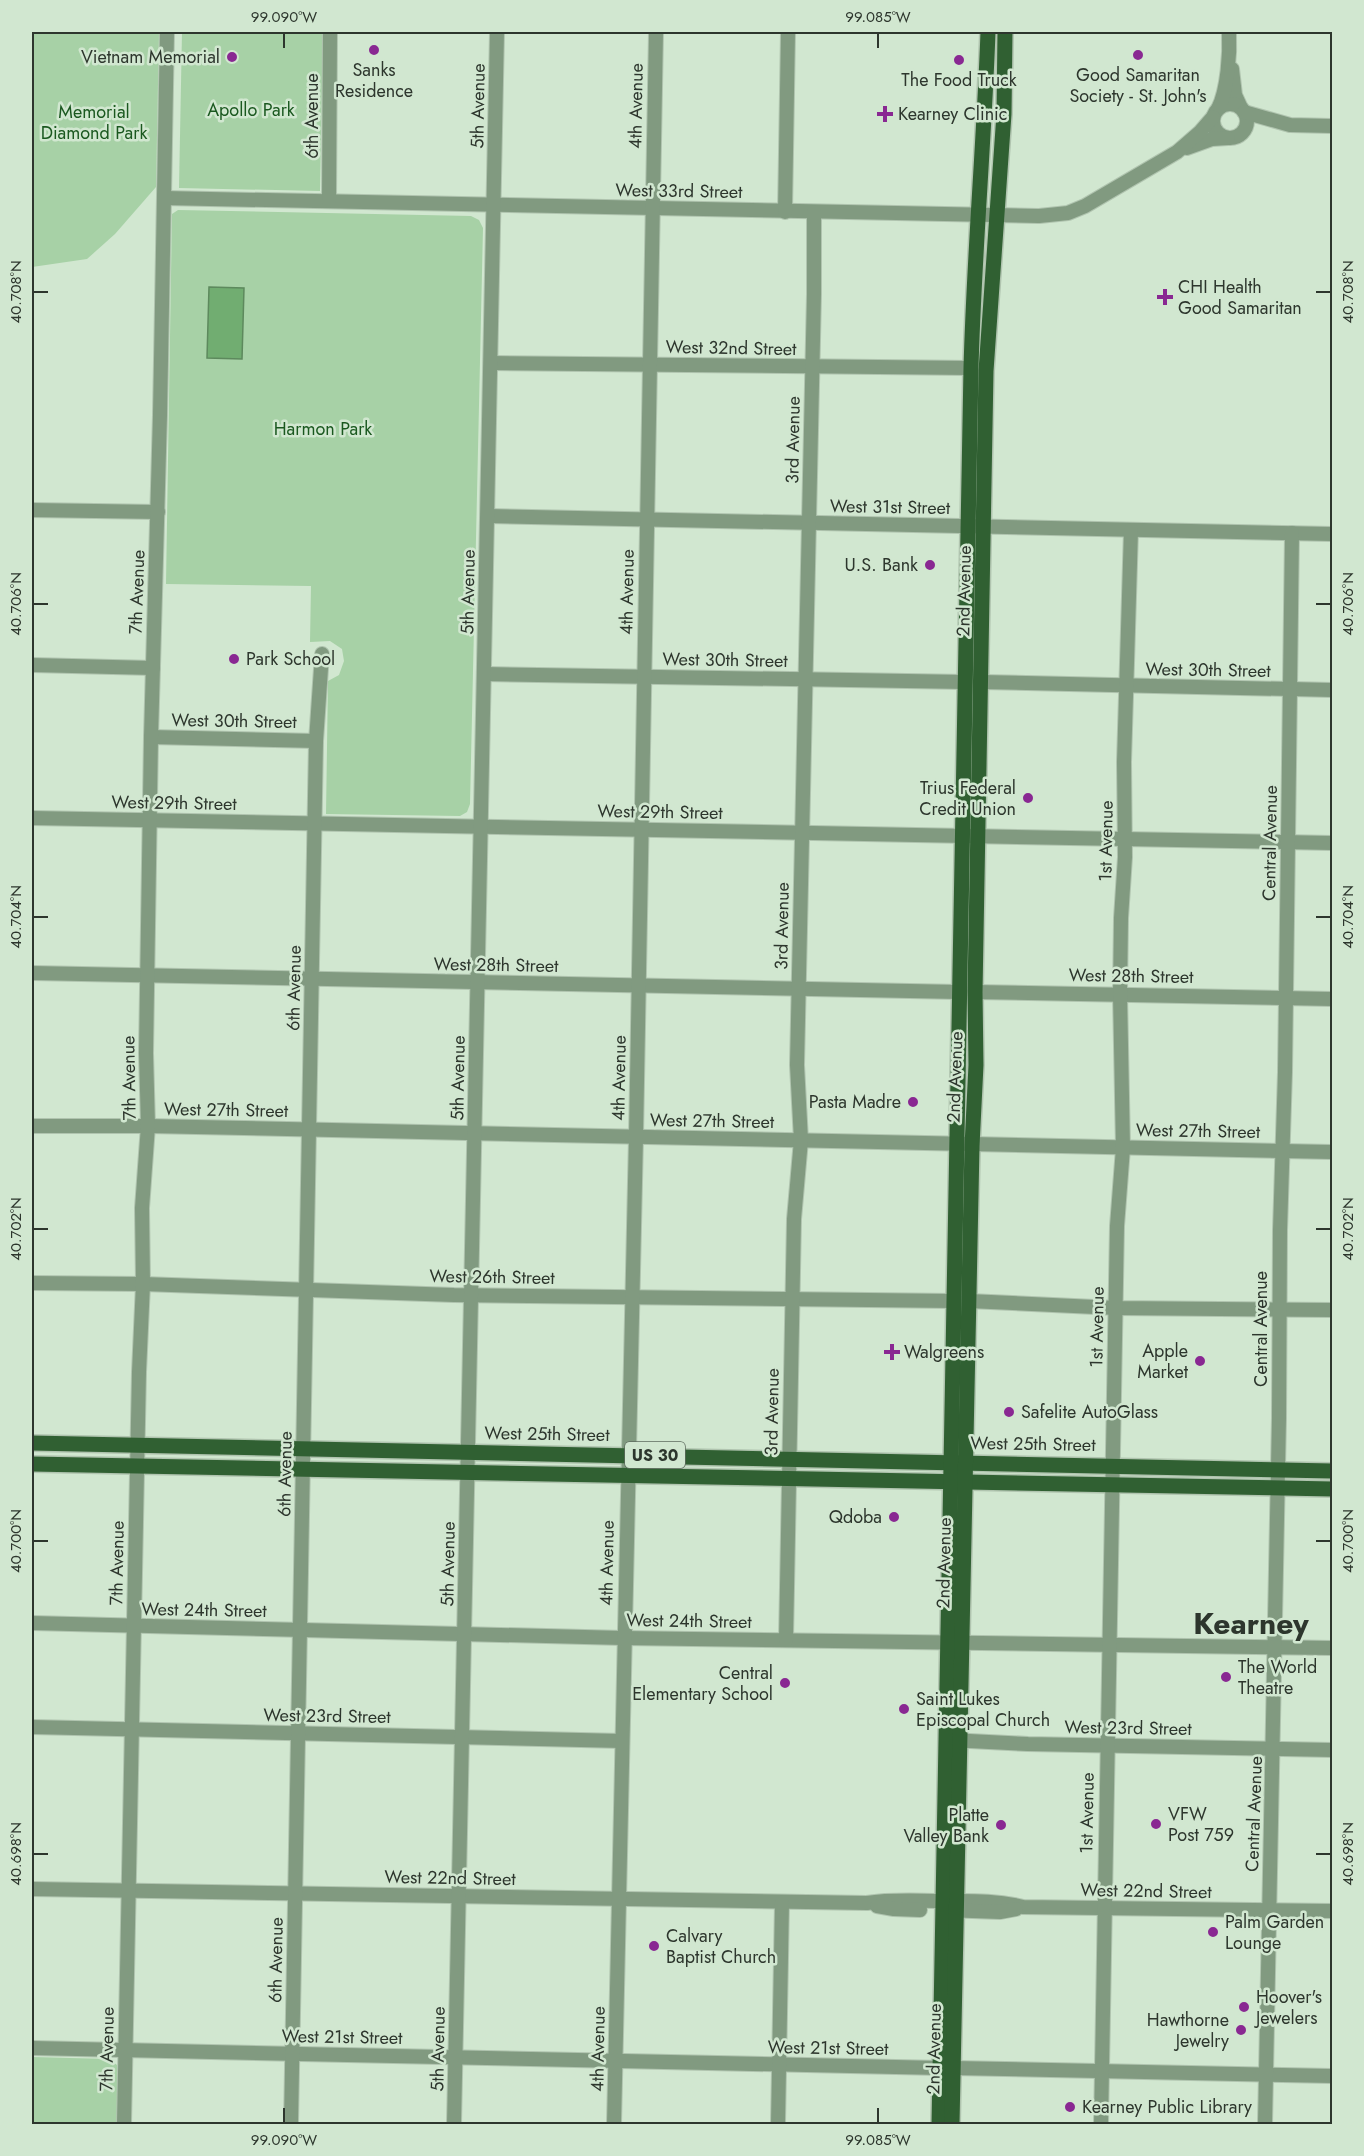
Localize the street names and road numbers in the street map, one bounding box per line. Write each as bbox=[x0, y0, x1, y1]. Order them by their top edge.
street label: 5th Avenue bbox=[464, 63, 492, 149]
street label: 4th Avenue bbox=[622, 63, 650, 149]
street label: 6th Avenue bbox=[299, 73, 325, 159]
street label: West 33rd Street bbox=[615, 177, 743, 205]
street label: West 32nd Street bbox=[665, 334, 797, 362]
street label: 3rd Avenue bbox=[779, 396, 807, 484]
street label: West 31st Street bbox=[830, 493, 951, 521]
street label: 2nd Avenue bbox=[950, 545, 978, 637]
street label: 7th Avenue bbox=[123, 549, 151, 635]
street label: 5th Avenue bbox=[454, 549, 482, 635]
street label: 4th Avenue bbox=[613, 549, 641, 635]
street label: West 30th Street bbox=[662, 646, 789, 674]
street label: West 30th Street bbox=[1145, 656, 1272, 684]
street label: West 30th Street bbox=[171, 707, 298, 735]
street label: Central Avenue bbox=[1256, 785, 1284, 901]
street label: West 29th Street bbox=[111, 789, 238, 817]
street label: West 29th Street bbox=[597, 798, 724, 826]
street label: 1st Avenue bbox=[1092, 800, 1120, 882]
street label: 3rd Avenue bbox=[768, 882, 796, 970]
street label: 6th Avenue bbox=[280, 945, 308, 1031]
street label: West 28th Street bbox=[433, 951, 559, 979]
street label: West 28th Street bbox=[1068, 962, 1194, 990]
street label: 2nd Avenue bbox=[940, 1031, 970, 1123]
street label: 7th Avenue bbox=[115, 1035, 143, 1121]
street label: 5th Avenue bbox=[444, 1035, 472, 1121]
street label: 4th Avenue bbox=[605, 1035, 633, 1121]
street label: West 27th Street bbox=[164, 1096, 289, 1124]
street label: West 27th Street bbox=[650, 1107, 775, 1135]
street label: West 27th Street bbox=[1136, 1117, 1261, 1145]
street label: West 26th Street bbox=[429, 1263, 556, 1291]
street label: Central Avenue bbox=[1248, 1271, 1274, 1387]
street label: 1st Avenue bbox=[1083, 1286, 1111, 1368]
street label: 3rd Avenue bbox=[758, 1368, 786, 1456]
street label: West 25th Street bbox=[484, 1420, 610, 1448]
street label: West 25th Street bbox=[970, 1430, 1096, 1458]
street label: 6th Avenue bbox=[271, 1431, 299, 1517]
road number: US 30 bbox=[625, 1442, 685, 1468]
street label: 2nd Avenue bbox=[930, 1517, 958, 1609]
street label: 7th Avenue bbox=[103, 1520, 131, 1606]
street label: 4th Avenue bbox=[593, 1520, 621, 1606]
street label: 5th Avenue bbox=[434, 1521, 462, 1607]
street label: West 24th Street bbox=[141, 1596, 268, 1624]
street label: West 24th Street bbox=[626, 1607, 753, 1635]
street label: West 23rd Street bbox=[263, 1702, 392, 1730]
street label: West 23rd Street bbox=[1064, 1714, 1193, 1742]
street label: Central Avenue bbox=[1239, 1756, 1269, 1872]
street label: 1st Avenue bbox=[1073, 1772, 1101, 1854]
street label: West 22nd Street bbox=[384, 1864, 516, 1892]
street label: West 22nd Street bbox=[1080, 1877, 1212, 1905]
street label: 6th Avenue bbox=[262, 1917, 290, 2003]
street label: 2nd Avenue bbox=[920, 2003, 948, 2095]
street label: 7th Avenue bbox=[93, 2006, 121, 2092]
street label: 5th Avenue bbox=[424, 2006, 452, 2092]
street label: 4th Avenue bbox=[584, 2006, 612, 2092]
street label: West 21st Street bbox=[281, 2023, 403, 2051]
street label: West 21st Street bbox=[767, 2034, 889, 2062]

